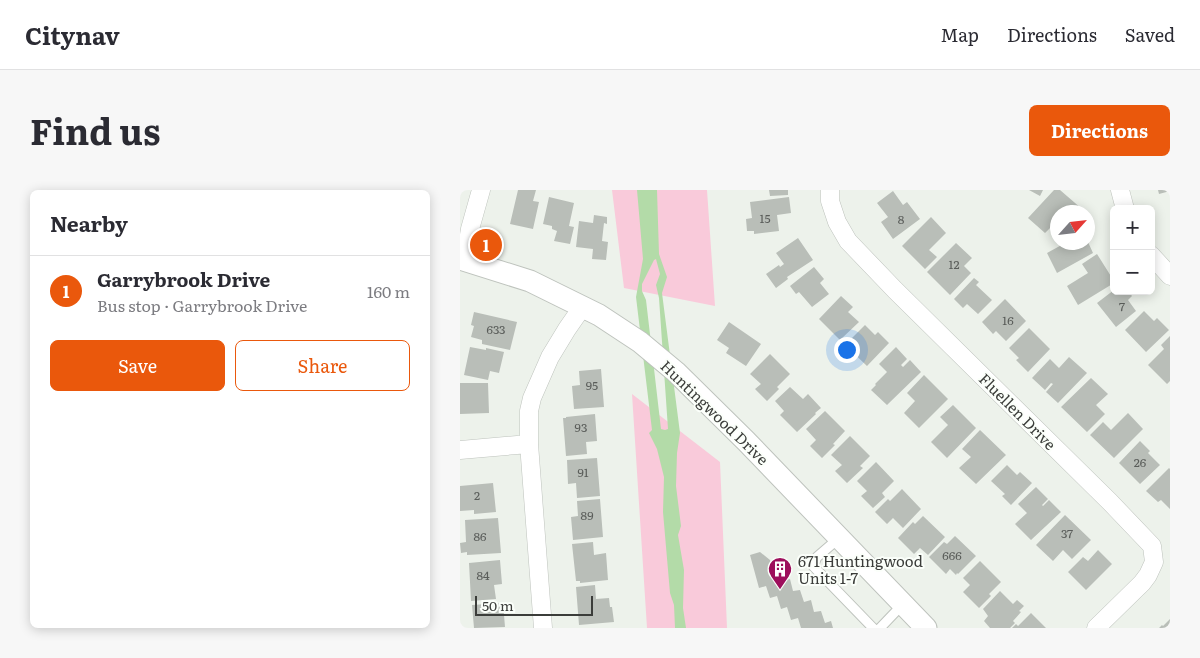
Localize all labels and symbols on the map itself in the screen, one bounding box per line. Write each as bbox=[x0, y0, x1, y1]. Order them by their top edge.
north arrow bbox=[1050, 205, 1095, 250]
house number: 15 bbox=[760, 209, 770, 227]
house number: 8 bbox=[898, 210, 905, 228]
pin: 1 bbox=[470, 226, 502, 264]
house number: 12 bbox=[949, 255, 959, 273]
house number: 7 bbox=[1119, 297, 1125, 315]
house number: 16 bbox=[1002, 311, 1014, 329]
house number: 633 bbox=[486, 320, 506, 338]
your location bbox=[834, 337, 860, 363]
street label: Huntingwood Drive bbox=[656, 354, 774, 470]
street label: Fluellen Drive bbox=[974, 367, 1062, 455]
house number: 95 bbox=[586, 376, 598, 394]
house number: 93 bbox=[575, 418, 587, 436]
house number: 26 bbox=[1134, 453, 1147, 471]
house number: 91 bbox=[577, 463, 589, 481]
house number: 2 bbox=[474, 486, 480, 504]
house number: 89 bbox=[581, 506, 593, 524]
house number: 37 bbox=[1061, 524, 1073, 542]
house number: 86 bbox=[473, 527, 487, 545]
house number: 666 bbox=[942, 546, 962, 564]
place label: 671 Huntingwood Units 1-7 bbox=[798, 549, 923, 589]
building icon: 671 Huntingwood Units 1-7 bbox=[767, 556, 793, 590]
house number: 84 bbox=[476, 566, 490, 584]
scale bar bbox=[475, 593, 592, 616]

